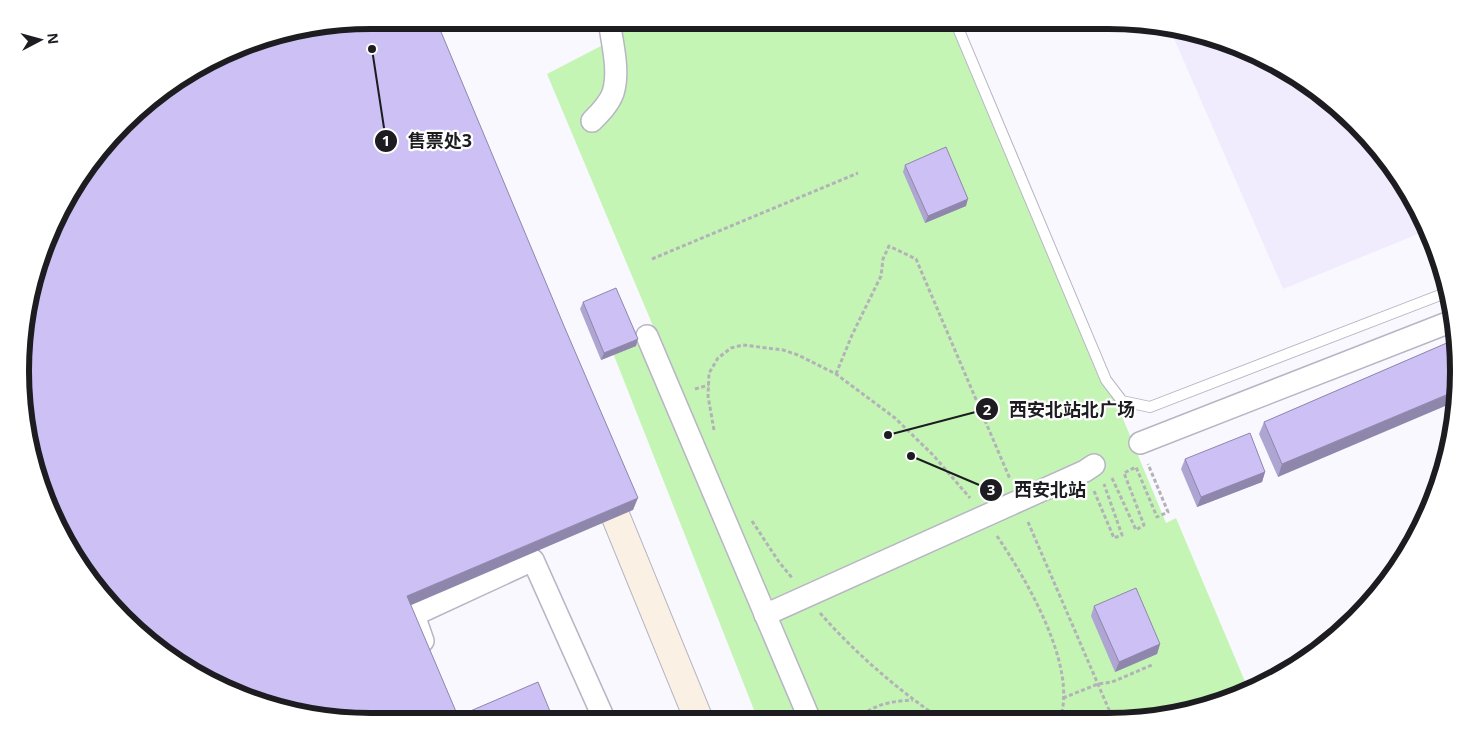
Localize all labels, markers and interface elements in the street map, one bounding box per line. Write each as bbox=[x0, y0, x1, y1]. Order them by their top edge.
north arrow bbox=[15, 15, 65, 65]
text: N bbox=[43, 32, 63, 45]
callout: 售票处3 bbox=[373, 124, 482, 157]
text: 售票处3 bbox=[408, 128, 472, 152]
text: 1 bbox=[382, 130, 390, 150]
callout: 西安北站北广场 bbox=[974, 393, 1145, 426]
text: 西安北站北广场 bbox=[1009, 397, 1135, 421]
text: 2 bbox=[983, 399, 992, 419]
callout: 西安北站 bbox=[979, 474, 1096, 507]
text: 西安北站 bbox=[1014, 477, 1086, 501]
text: 3 bbox=[987, 479, 995, 499]

